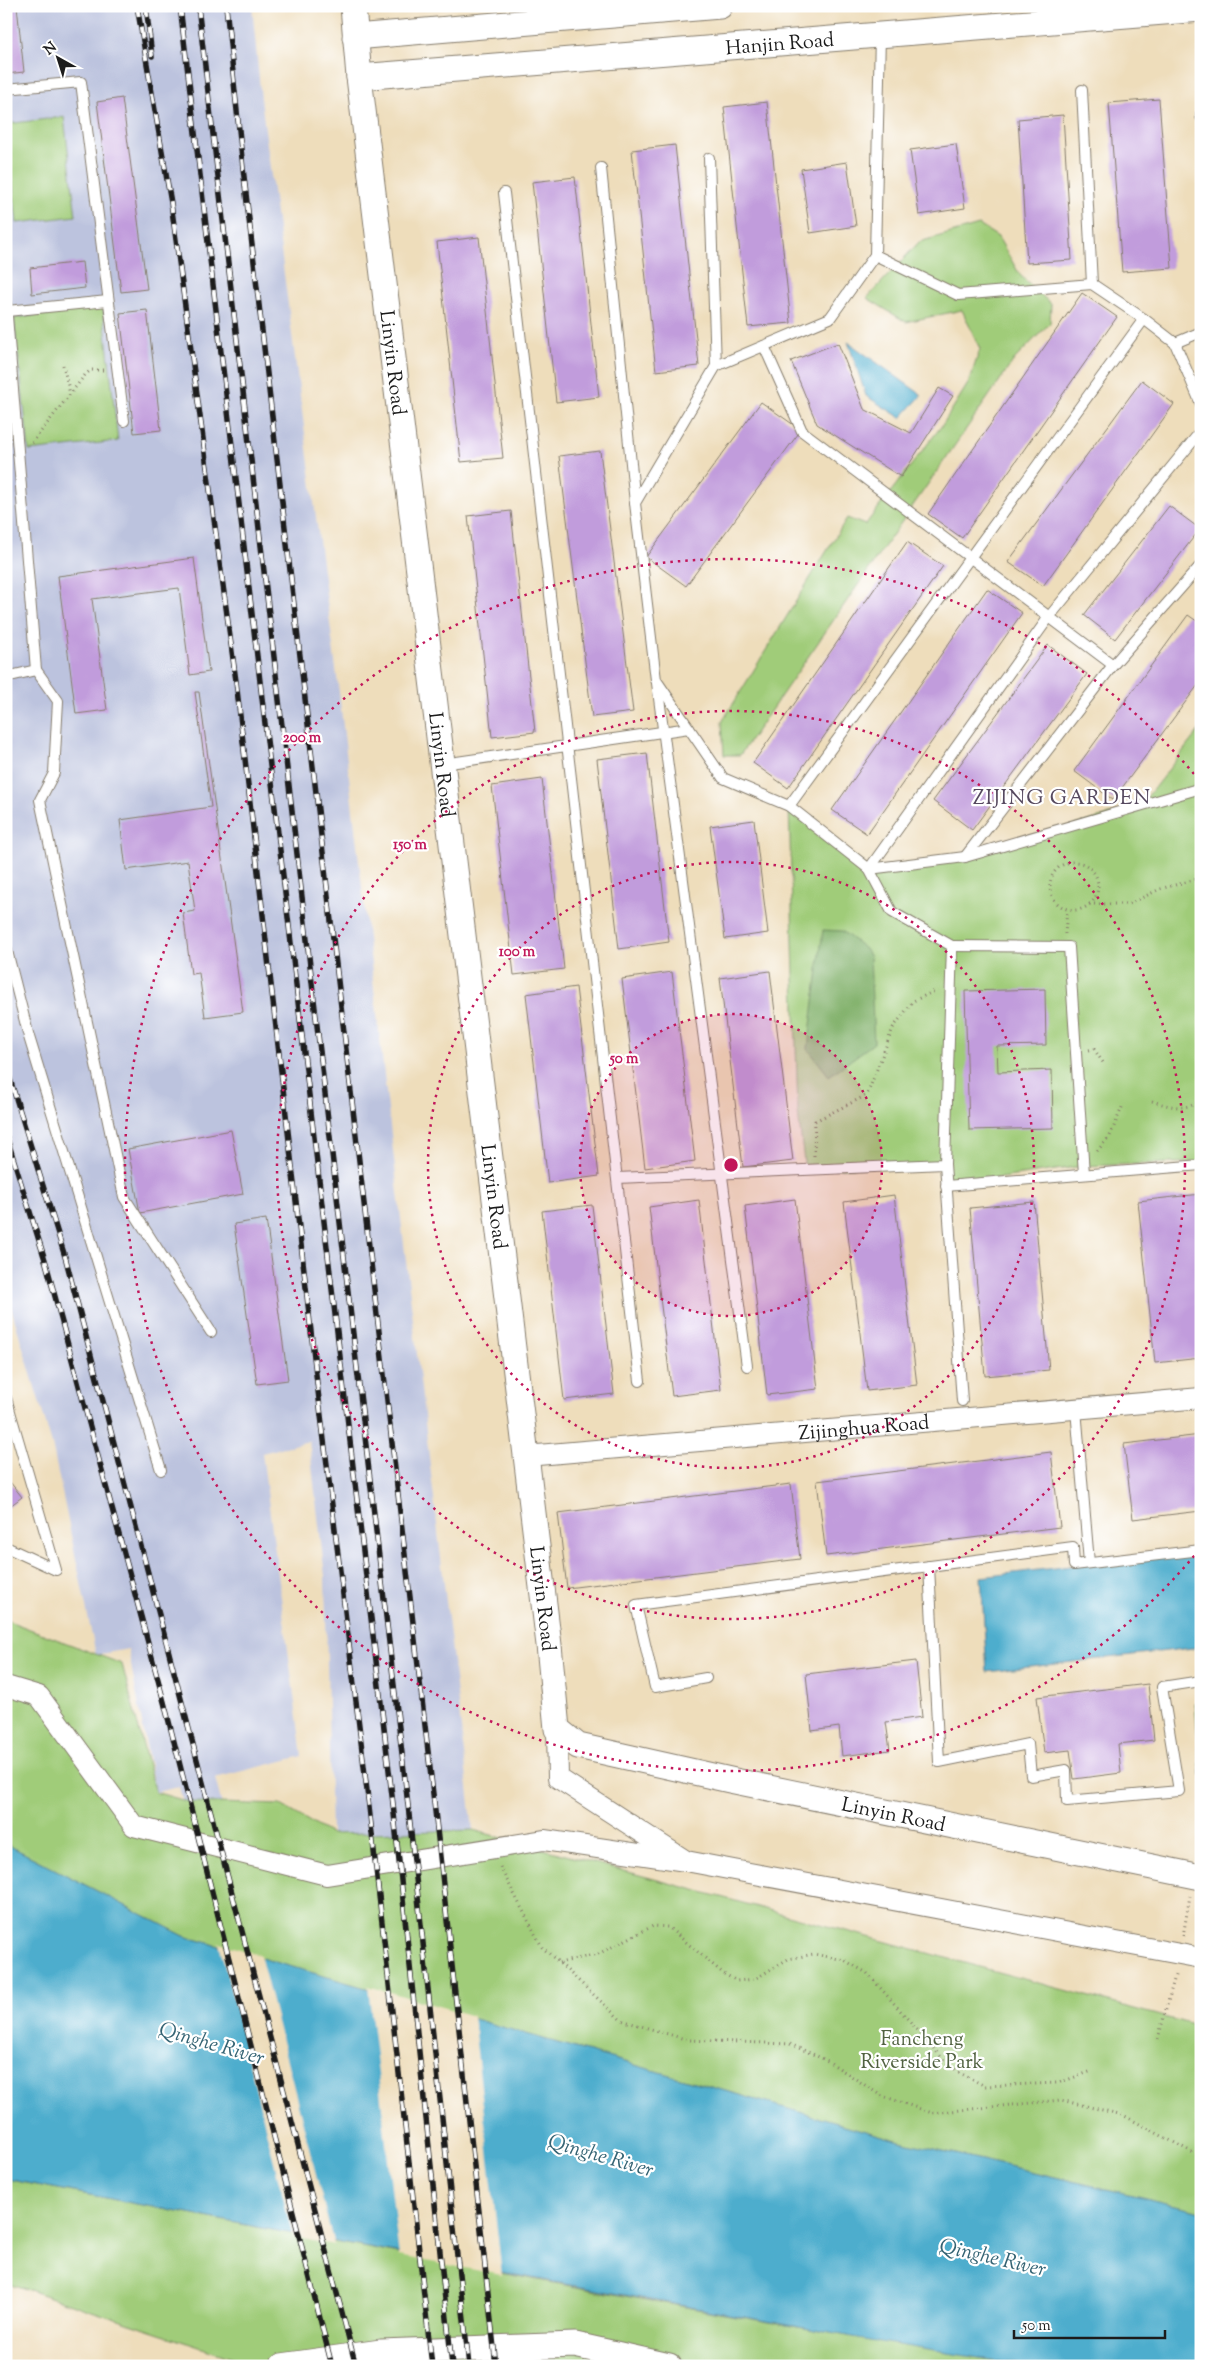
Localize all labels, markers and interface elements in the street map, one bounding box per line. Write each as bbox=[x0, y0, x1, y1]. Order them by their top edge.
street label: Hanjin Road bbox=[724, 27, 835, 64]
north arrow bbox=[32, 32, 82, 82]
text: N bbox=[40, 38, 62, 61]
street label: Linyin Road bbox=[370, 309, 412, 417]
street label: Linyin Road bbox=[419, 711, 461, 819]
text: 200 m bbox=[283, 728, 322, 749]
district label: ZIJING GARDEN bbox=[973, 784, 1151, 814]
text: 150 m bbox=[393, 835, 427, 856]
text: 100 m bbox=[499, 942, 536, 963]
text: 50 m bbox=[609, 1049, 639, 1070]
street label: Linyin Road bbox=[471, 1143, 513, 1251]
centre of rings bbox=[722, 1156, 740, 1174]
street label: Zijinghua Road bbox=[797, 1409, 931, 1450]
street label: Linyin Road bbox=[520, 1545, 562, 1653]
street label: Linyin Road bbox=[838, 1791, 948, 1841]
water label: Qinghe River bbox=[155, 2016, 268, 2074]
park label: Fancheng Riverside Park bbox=[861, 2026, 984, 2078]
water label: Qinghe River bbox=[544, 2128, 657, 2186]
water label: Qinghe River bbox=[936, 2232, 1049, 2286]
scale bar bbox=[1014, 2307, 1166, 2339]
text: 50 m bbox=[1021, 2316, 1051, 2337]

